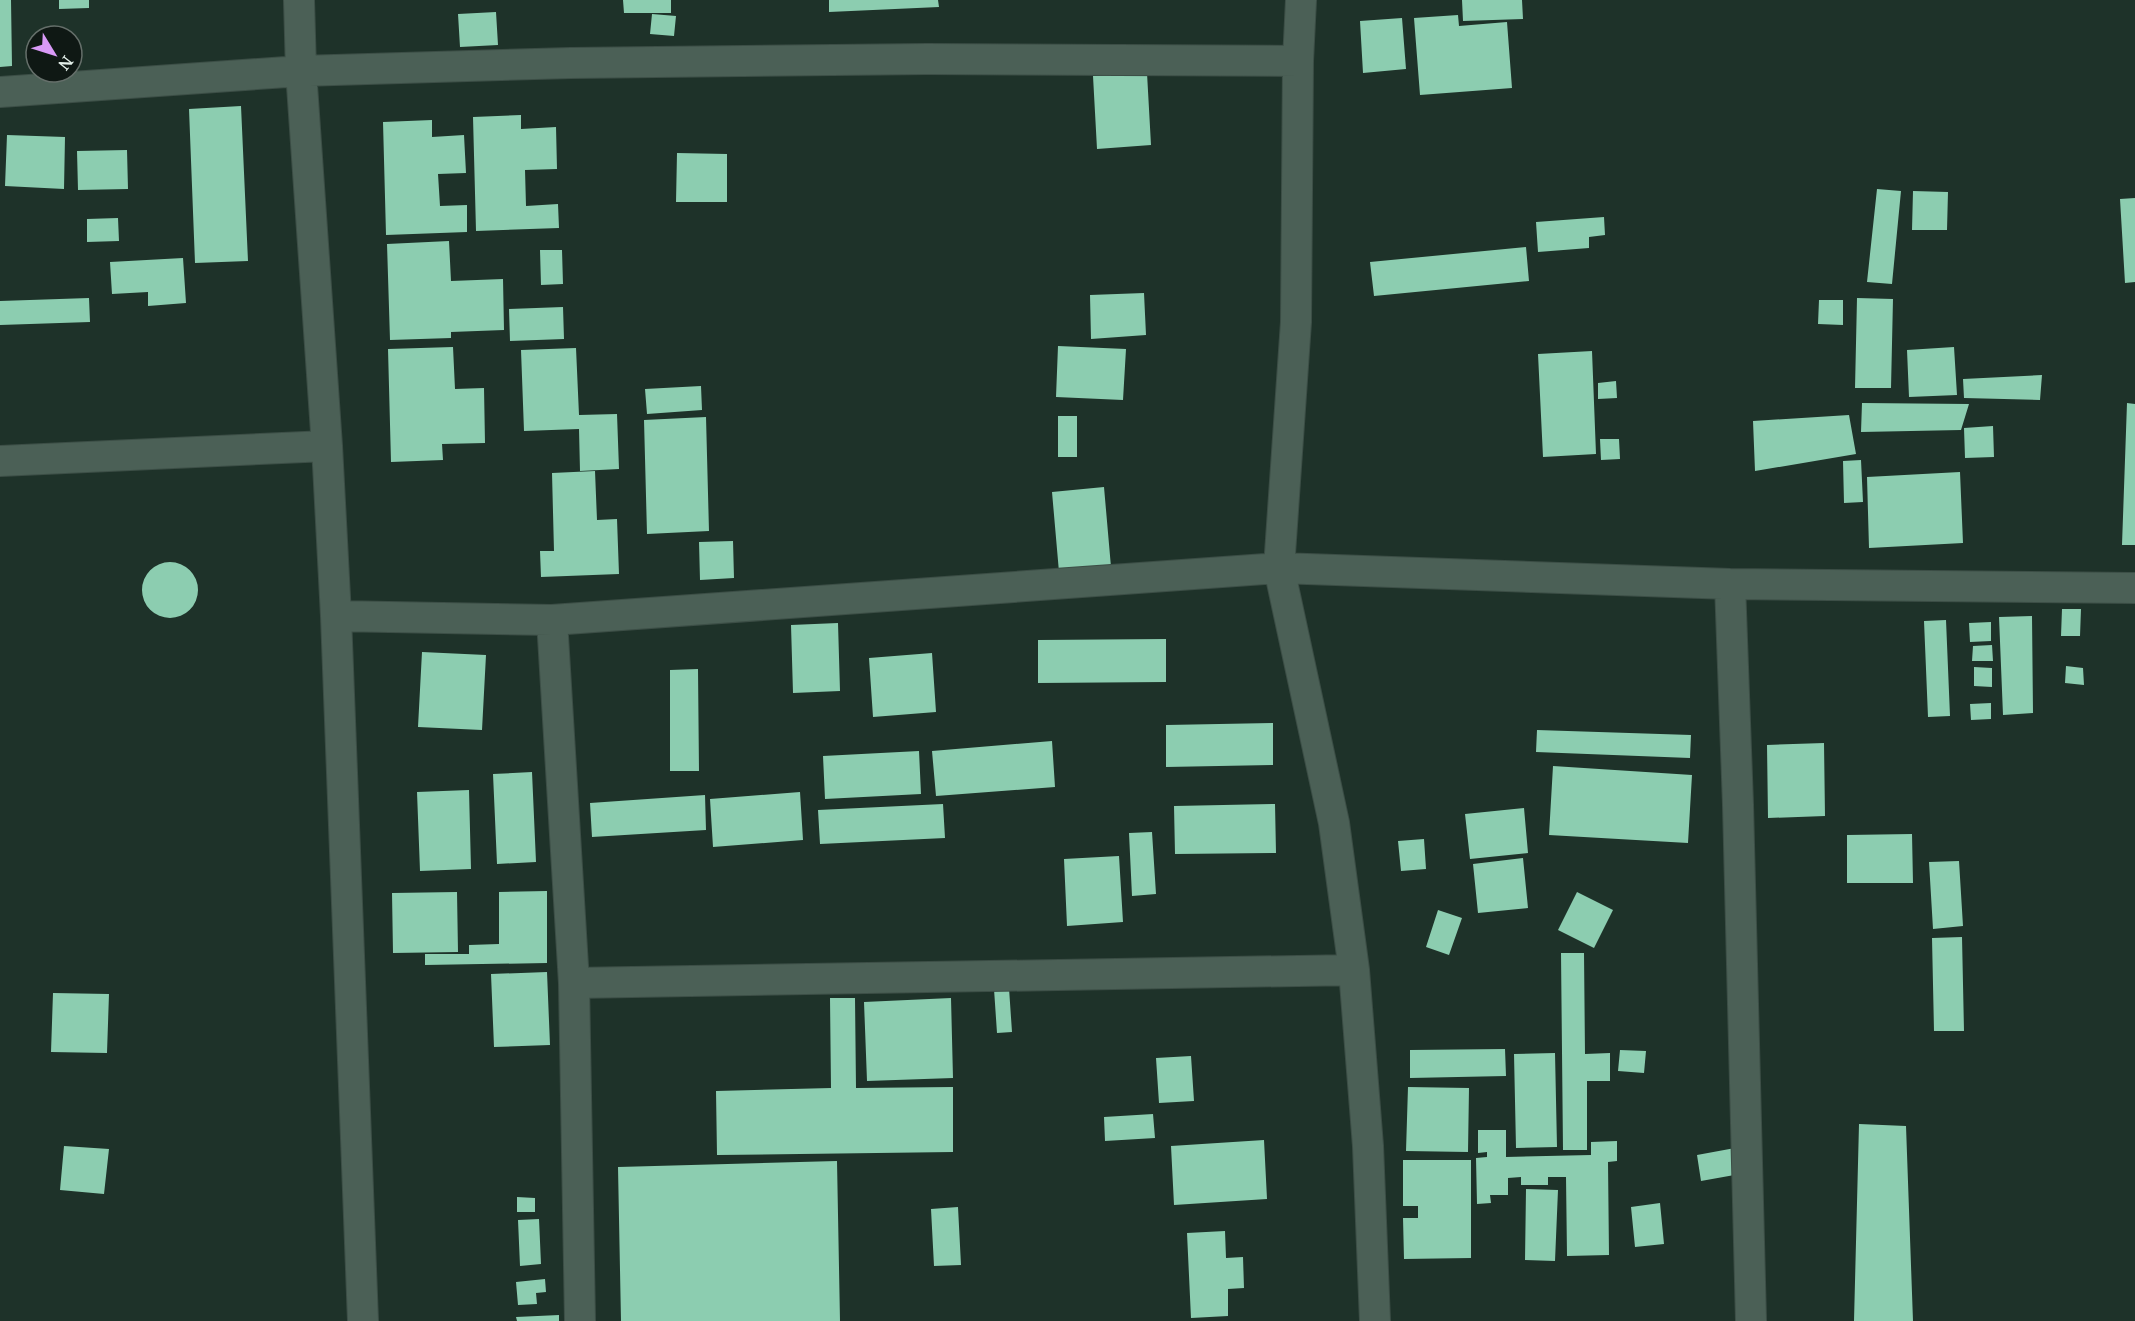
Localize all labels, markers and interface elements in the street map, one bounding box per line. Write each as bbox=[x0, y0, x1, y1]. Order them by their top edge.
north arrow bbox=[24, 24, 84, 84]
text: N bbox=[53, 51, 78, 75]

